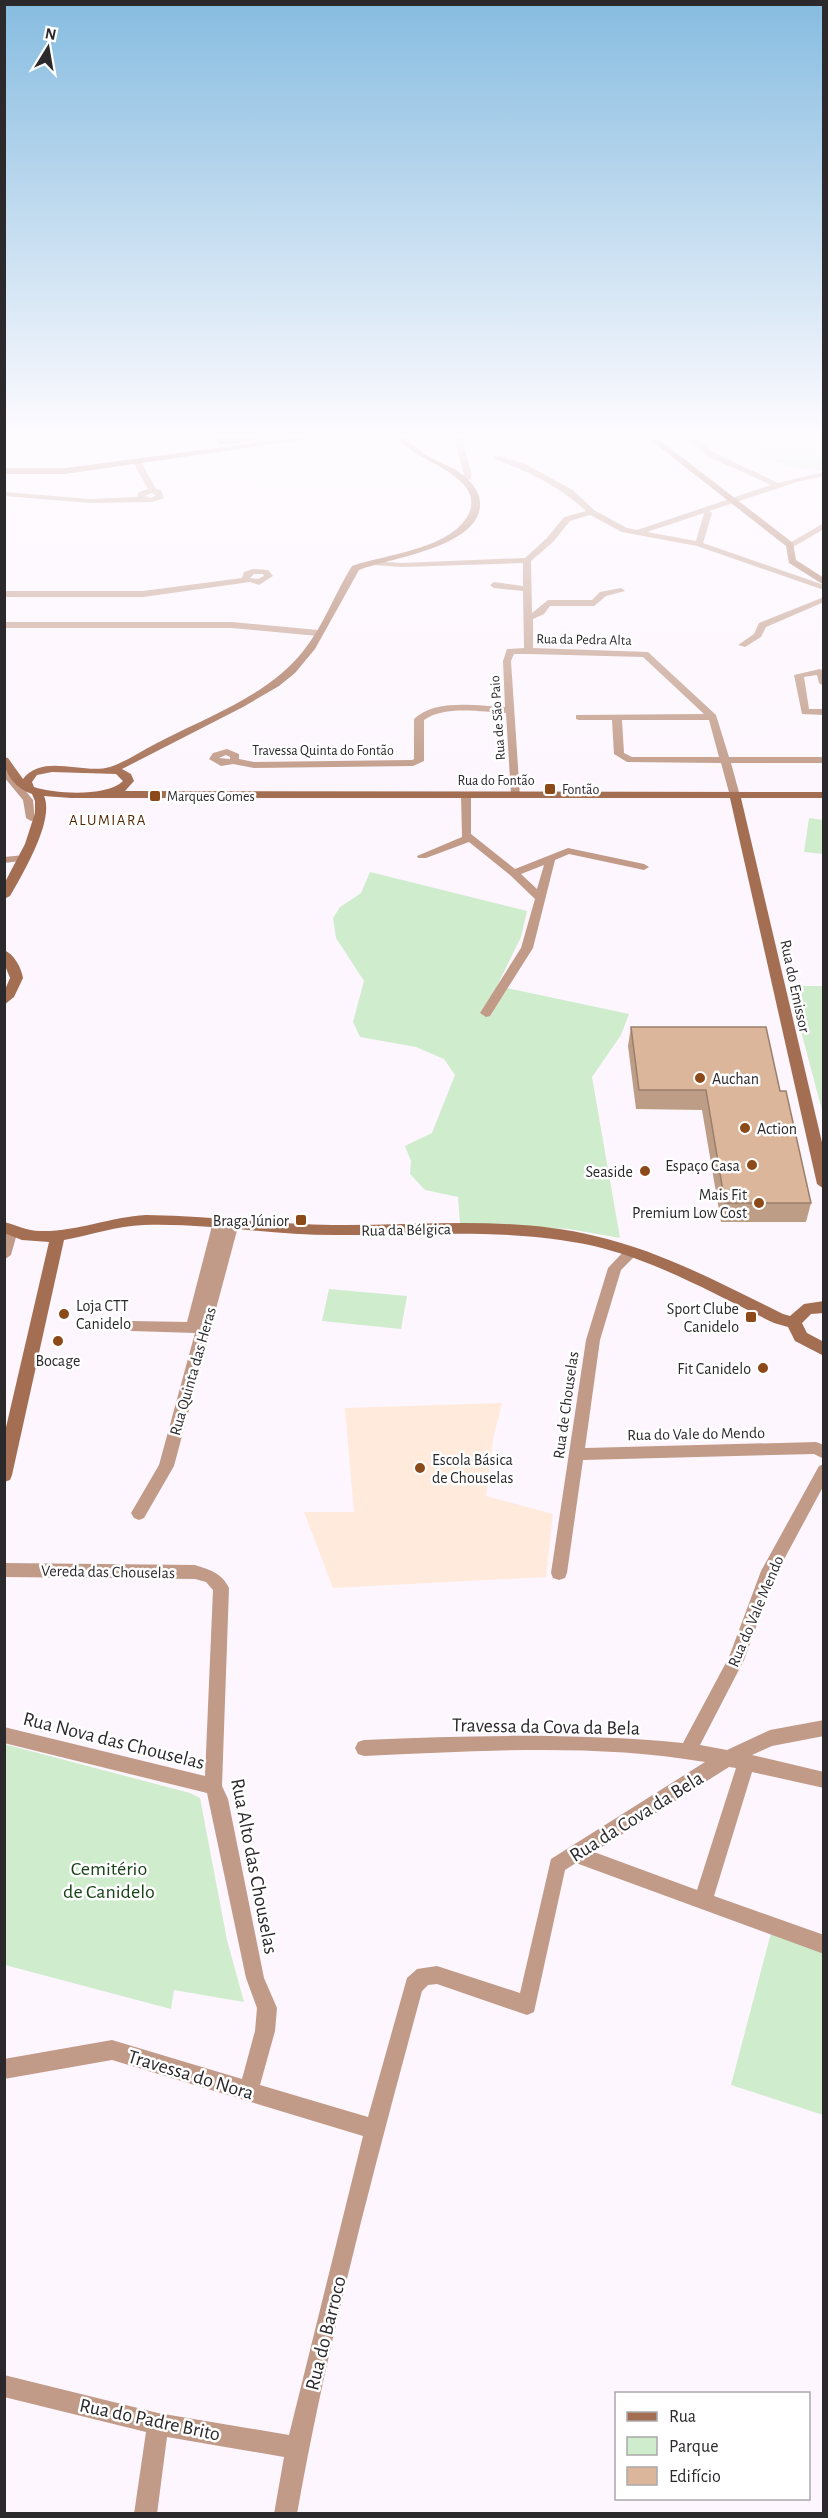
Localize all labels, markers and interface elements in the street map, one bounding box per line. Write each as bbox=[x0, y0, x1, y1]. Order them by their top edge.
north arrow bbox=[18, 18, 78, 78]
text: N bbox=[44, 25, 58, 43]
street label: Rua da Pedra Alta bbox=[536, 632, 632, 648]
street label: Rua de São Paio bbox=[488, 675, 508, 761]
street label: Travessa Quinta do Fontão bbox=[252, 744, 394, 758]
street label: Rua do Fontão bbox=[457, 774, 535, 788]
marker: Fontão bbox=[543, 782, 557, 796]
place label: Fontão bbox=[562, 783, 599, 797]
marker: Marques Gomes bbox=[148, 789, 162, 803]
place label: Marques Gomes bbox=[167, 790, 255, 804]
district label: ALUMIARA bbox=[69, 813, 147, 828]
street label: Rua do Emissor bbox=[777, 938, 813, 1035]
marker: Auchan bbox=[693, 1071, 707, 1085]
place label: Auchan bbox=[712, 1071, 759, 1087]
marker: Action bbox=[738, 1121, 752, 1135]
place label: Action bbox=[757, 1121, 797, 1137]
place label: Espaço Casa bbox=[665, 1158, 740, 1174]
marker: Espaço Casa bbox=[745, 1158, 759, 1172]
place label: Seaside bbox=[586, 1164, 633, 1180]
marker: Seaside bbox=[638, 1164, 652, 1178]
place label: Mais Fit Premium Low Cost bbox=[632, 1187, 747, 1221]
marker: Mais Fit Premium Low Cost bbox=[752, 1196, 766, 1210]
place label: Braga Júnior bbox=[213, 1213, 290, 1229]
marker: Braga Júnior bbox=[294, 1213, 308, 1227]
street label: Rua da Bélgica bbox=[361, 1221, 451, 1239]
place label: Loja CTT Canidelo bbox=[76, 1298, 131, 1332]
place label: Sport Clube Canidelo bbox=[667, 1301, 739, 1335]
street label: Rua Quinta das Heras bbox=[167, 1305, 220, 1438]
marker: Loja CTT Canidelo bbox=[57, 1307, 71, 1321]
marker: Sport Clube Canidelo bbox=[744, 1310, 758, 1324]
marker: Bocage bbox=[51, 1334, 65, 1348]
street label: Rua de Chouselas bbox=[551, 1350, 581, 1460]
place label: Bocage bbox=[36, 1353, 80, 1369]
place label: Fit Canidelo bbox=[677, 1361, 751, 1377]
marker: Fit Canidelo bbox=[756, 1361, 770, 1375]
street label: Rua do Vale do Mendo bbox=[627, 1425, 765, 1443]
place label: Escola Básica de Chouselas bbox=[432, 1452, 514, 1486]
marker: Escola Básica de Chouselas bbox=[413, 1461, 427, 1475]
street label: Rua do Vale Mendo bbox=[725, 1553, 787, 1669]
street label: Vereda das Chouselas bbox=[41, 1563, 175, 1581]
street label: Rua Nova das Chouselas bbox=[21, 1709, 207, 1773]
street label: Travessa da Cova da Bela bbox=[452, 1715, 640, 1739]
street label: Rua da Cova da Bela bbox=[566, 1768, 707, 1866]
street label: Rua Alto das Chouselas bbox=[227, 1777, 281, 1956]
park label: Cemitério de Canidelo bbox=[63, 1859, 155, 1902]
street label: Travessa do Nora bbox=[125, 2046, 256, 2104]
street label: Rua do Barroco bbox=[302, 2274, 350, 2392]
legend bbox=[615, 2392, 810, 2500]
street label: Rua do Padre Brito bbox=[78, 2395, 222, 2445]
text: Rua bbox=[669, 2408, 696, 2426]
text: Parque bbox=[669, 2438, 718, 2456]
text: Edifício bbox=[669, 2468, 721, 2486]

